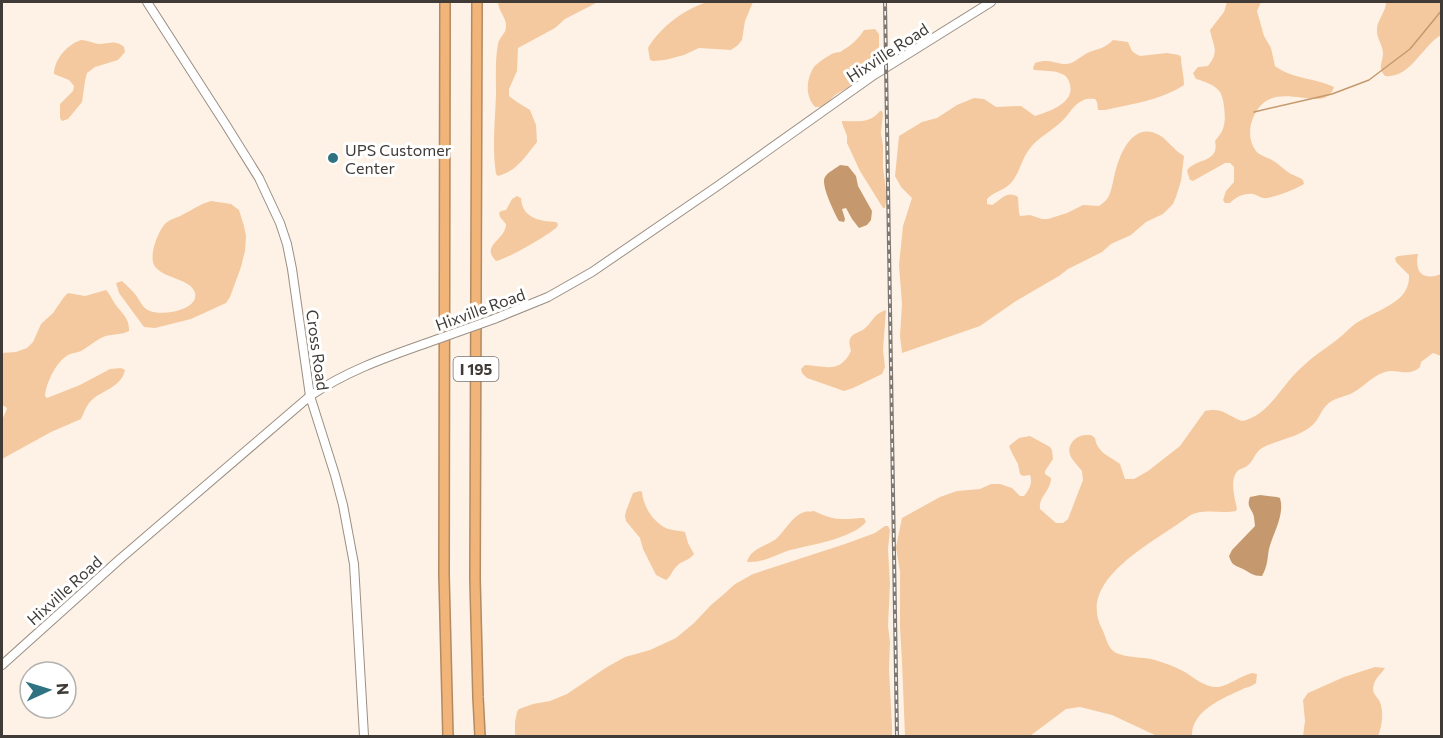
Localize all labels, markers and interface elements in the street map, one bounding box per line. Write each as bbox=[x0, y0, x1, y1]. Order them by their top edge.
street label: Hixville Road bbox=[842, 18, 932, 86]
place label: UPS Customer Center bbox=[345, 140, 452, 177]
marker: UPS Customer Center bbox=[326, 151, 340, 165]
street label: Hixville Road bbox=[433, 284, 527, 334]
street label: Cross Road bbox=[303, 308, 333, 392]
road number: I 195 bbox=[454, 357, 498, 381]
street label: Hixville Road bbox=[23, 552, 105, 628]
north arrow bbox=[18, 660, 78, 720]
text: N bbox=[54, 682, 73, 696]

